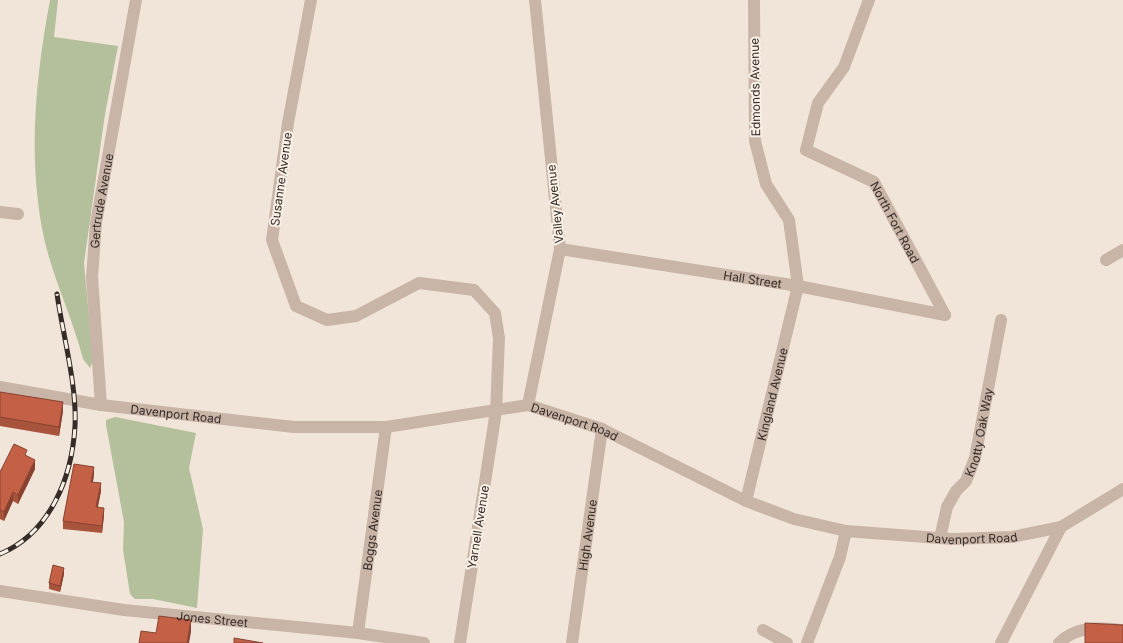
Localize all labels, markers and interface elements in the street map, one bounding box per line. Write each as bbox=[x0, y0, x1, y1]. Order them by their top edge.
street label: Edmonds Avenue bbox=[747, 38, 763, 136]
street label: Susanne Avenue bbox=[267, 131, 295, 227]
street label: Gertrude Avenue bbox=[87, 152, 116, 249]
street label: Valley Avenue bbox=[543, 164, 567, 244]
street label: North Fort Road bbox=[868, 179, 923, 265]
street label: Hall Street bbox=[722, 267, 783, 291]
street label: Kingland Avenue bbox=[753, 346, 790, 442]
street label: Knotty Oak Way bbox=[961, 386, 996, 479]
street label: Davenport Road bbox=[529, 399, 621, 443]
street label: Davenport Road bbox=[130, 401, 222, 426]
street label: Yarnell Avenue bbox=[464, 484, 492, 570]
street label: Boggs Avenue bbox=[359, 488, 385, 571]
street label: High Avenue bbox=[575, 498, 600, 572]
street label: Davenport Road bbox=[926, 529, 1019, 547]
street label: Jones Street bbox=[176, 608, 249, 630]

